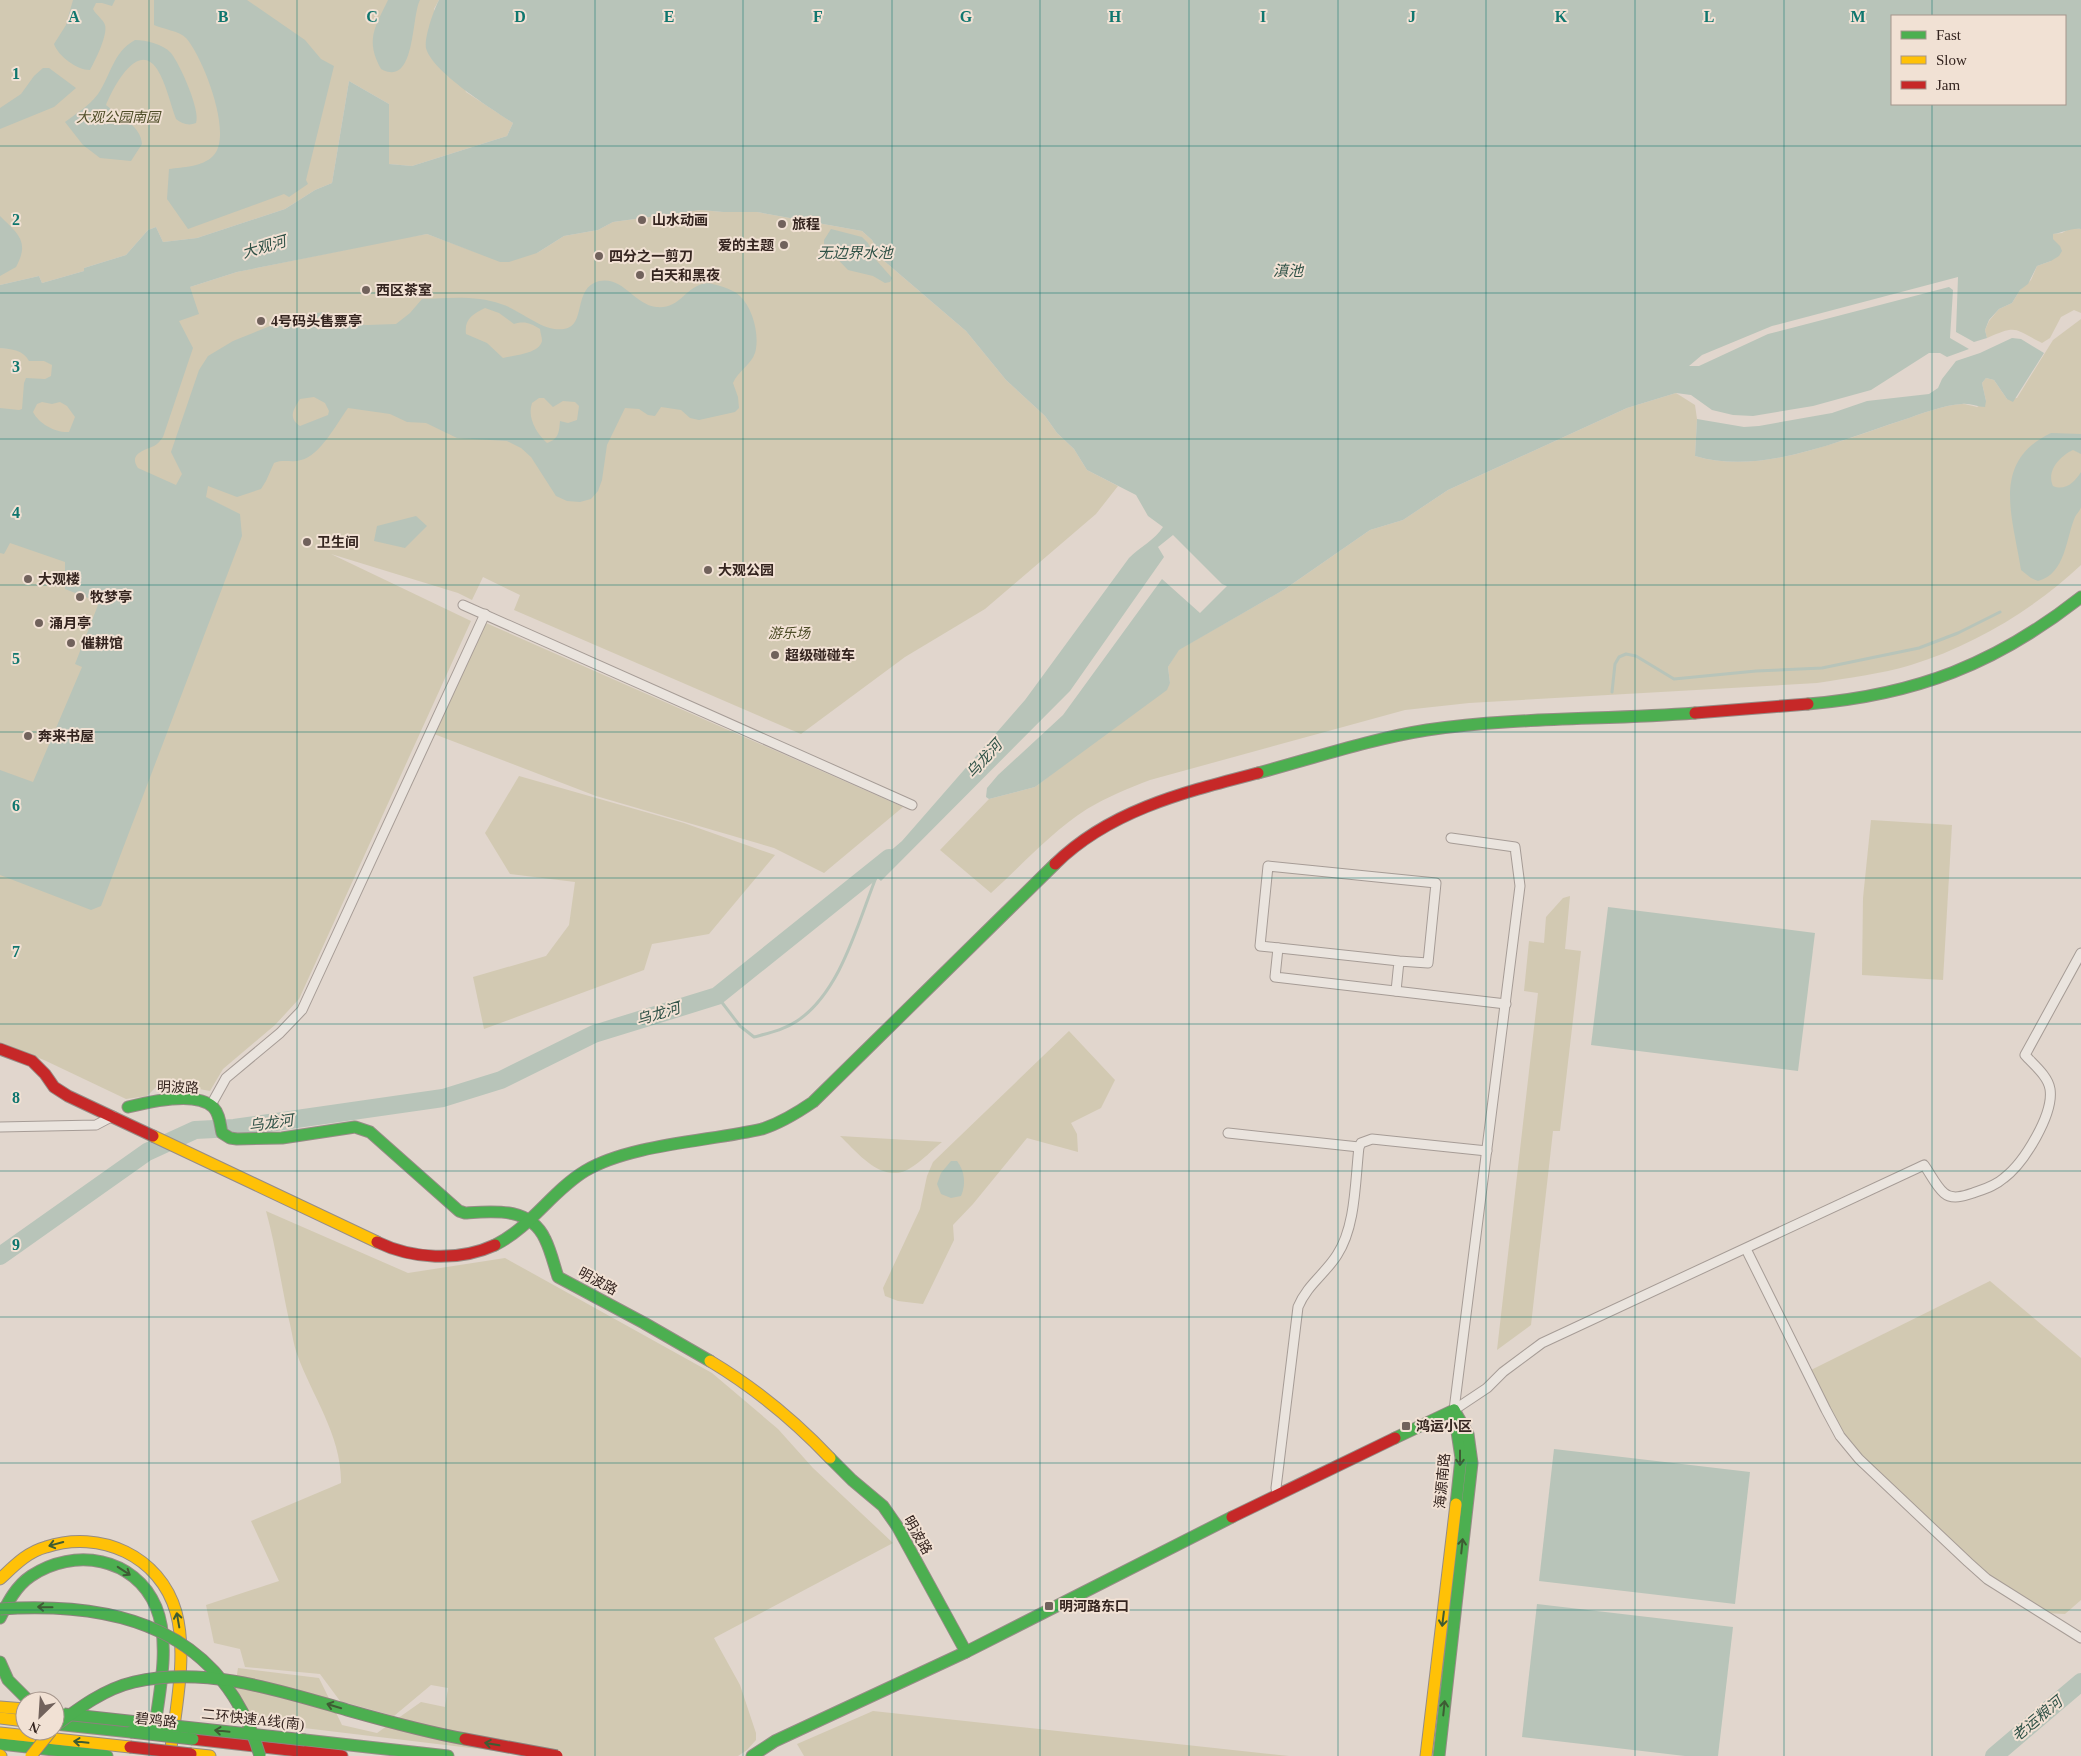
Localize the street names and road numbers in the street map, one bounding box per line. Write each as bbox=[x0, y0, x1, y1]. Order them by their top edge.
street label: 明波路 bbox=[157, 1079, 199, 1096]
street label: 明波路 bbox=[576, 1265, 620, 1298]
street label: 海源南路 bbox=[1433, 1452, 1452, 1510]
street label: 明波路 bbox=[901, 1513, 935, 1557]
street label: 二环快速A线(南) bbox=[201, 1707, 305, 1733]
street label: 碧鸡路 bbox=[134, 1711, 178, 1730]

